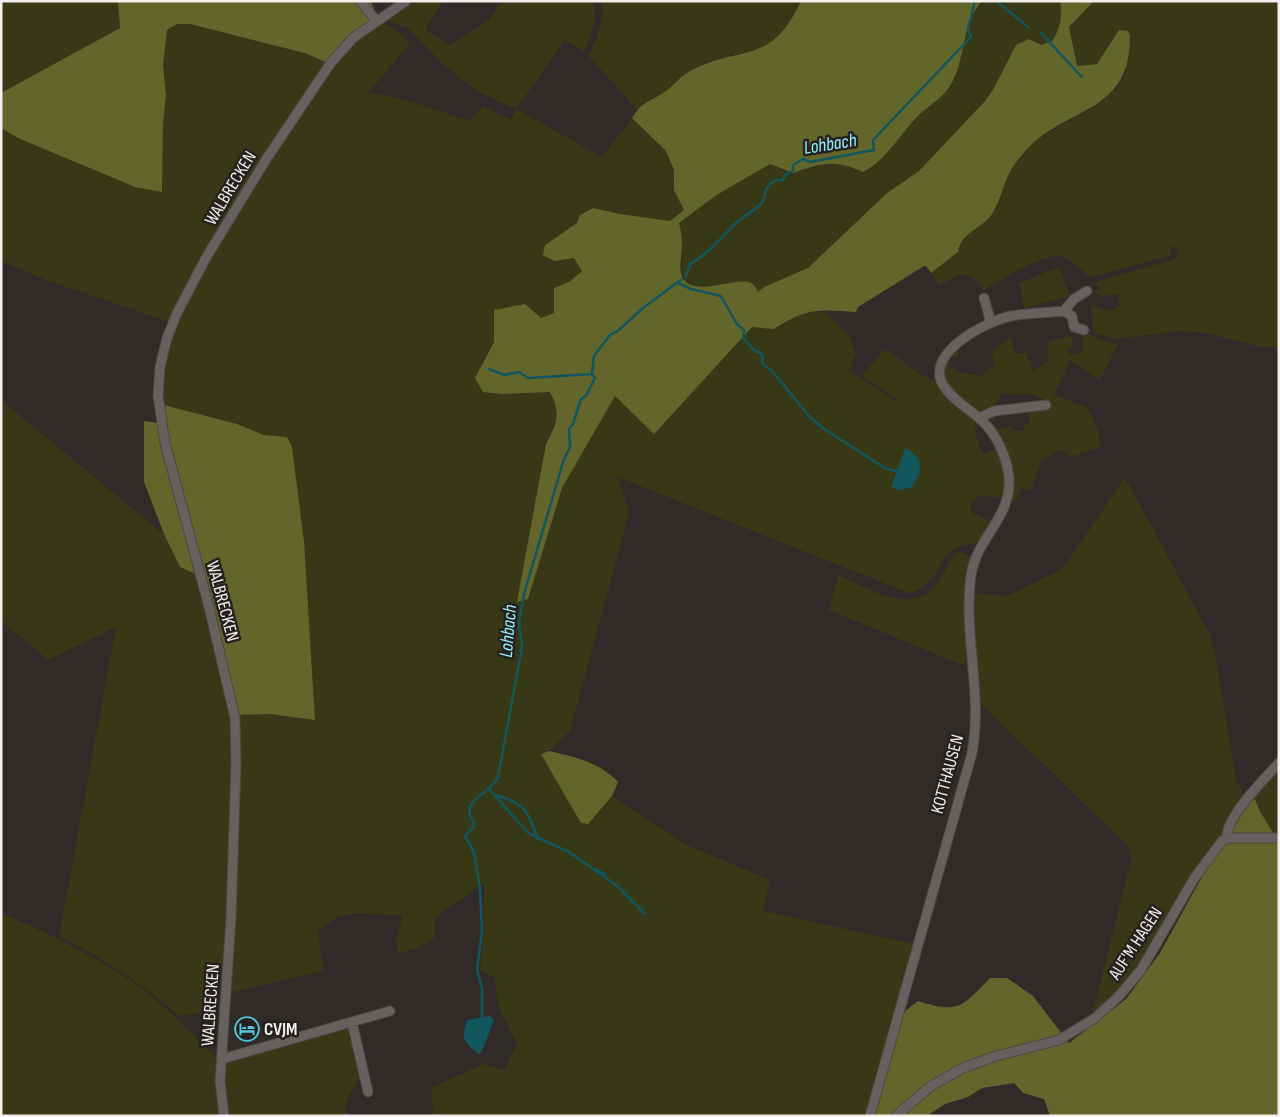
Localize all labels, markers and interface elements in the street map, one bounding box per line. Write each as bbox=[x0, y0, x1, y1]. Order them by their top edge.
water label: Lohbach bbox=[802, 129, 858, 160]
street label: WALBRECKEN bbox=[200, 147, 261, 229]
street label: WALBRECKEN bbox=[202, 559, 243, 644]
water label: Lohbach bbox=[495, 604, 522, 659]
street label: KOTTHAUSEN bbox=[927, 732, 968, 816]
street label: AUF'M HAGEN bbox=[1104, 903, 1167, 984]
street label: WALBRECKEN bbox=[197, 963, 224, 1047]
hotel icon: CVJM bbox=[234, 1016, 260, 1042]
place label: CVJM bbox=[264, 1019, 297, 1040]

